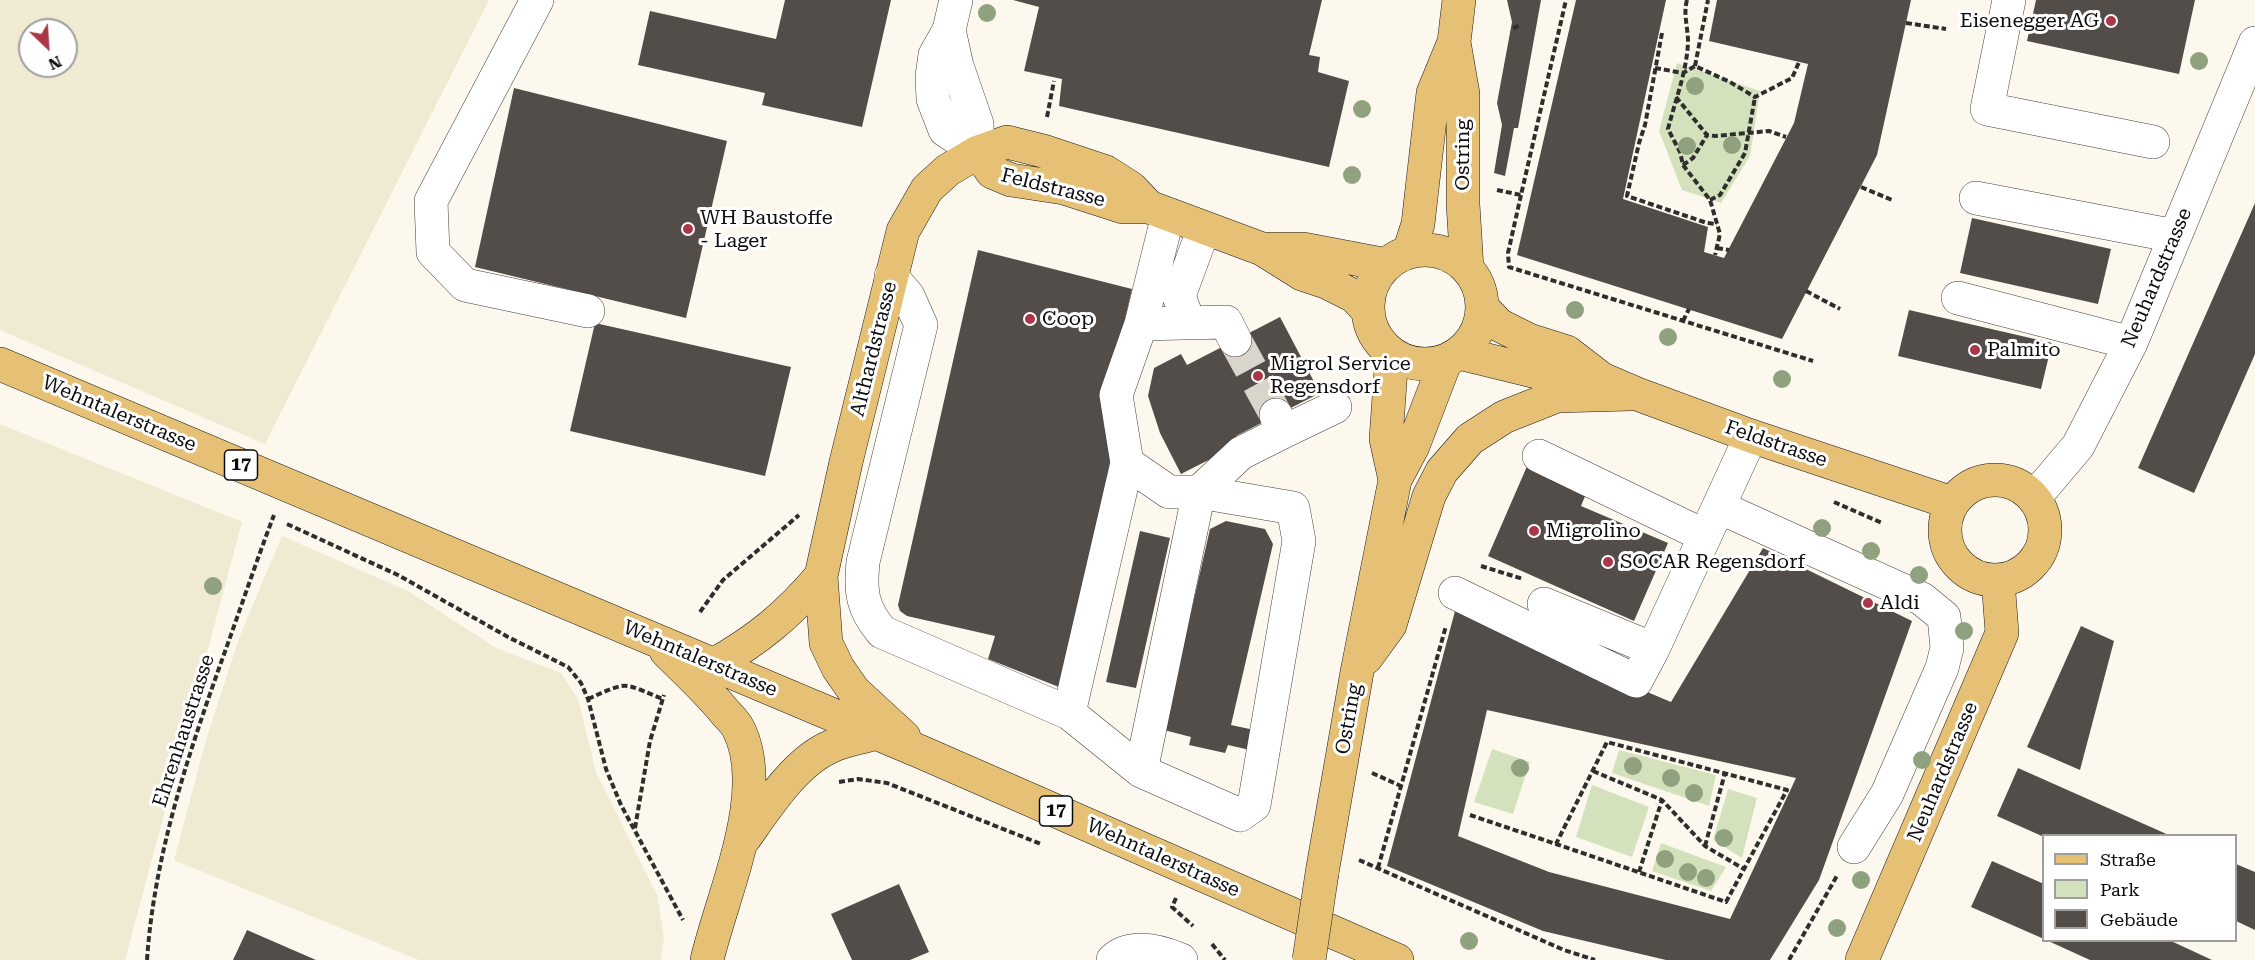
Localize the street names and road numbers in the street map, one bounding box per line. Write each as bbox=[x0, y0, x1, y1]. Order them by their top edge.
street label: Ostring bbox=[1451, 119, 1475, 191]
street label: Feldstrasse bbox=[998, 163, 1108, 213]
street label: Neuhardstrasse bbox=[2117, 205, 2197, 351]
street label: Althardstrasse bbox=[846, 279, 902, 419]
street label: Wehntalerstrasse bbox=[38, 371, 200, 457]
street label: Feldstrasse bbox=[1722, 415, 1830, 473]
road number: 17 bbox=[224, 450, 258, 480]
street label: Wehntalerstrasse bbox=[619, 616, 781, 702]
street label: Ehrenhaustrasse bbox=[148, 652, 220, 810]
street label: Ostring bbox=[1331, 682, 1367, 756]
street label: Neuhardstrasse bbox=[1903, 699, 1983, 845]
road number: 17 bbox=[1040, 796, 1072, 826]
street label: Wehntalerstrasse bbox=[1083, 813, 1243, 903]

